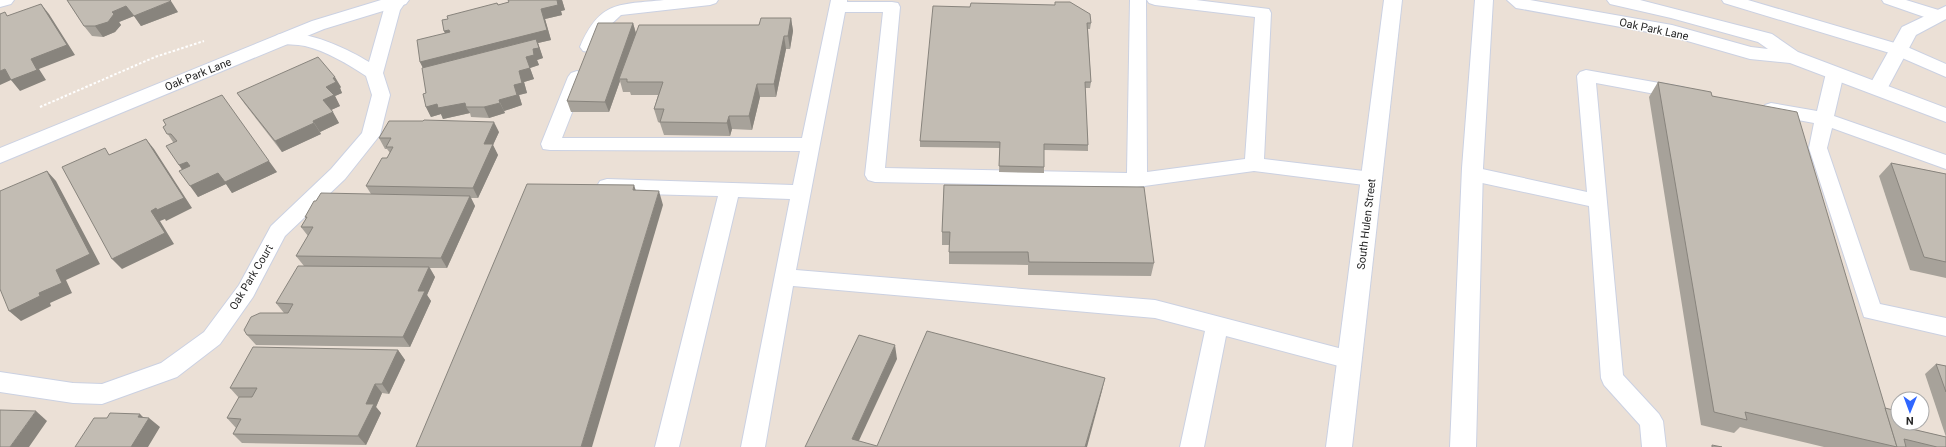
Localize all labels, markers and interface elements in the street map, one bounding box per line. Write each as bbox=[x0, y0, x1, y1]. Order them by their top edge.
street label: Oak Park Lane bbox=[1618, 16, 1690, 43]
street label: Oak Park Lane bbox=[163, 55, 233, 94]
street label: South Hulen Street bbox=[1354, 177, 1379, 270]
street label: Oak Park Court bbox=[227, 242, 276, 312]
north arrow bbox=[1890, 391, 1930, 431]
text: N bbox=[1906, 414, 1914, 427]

